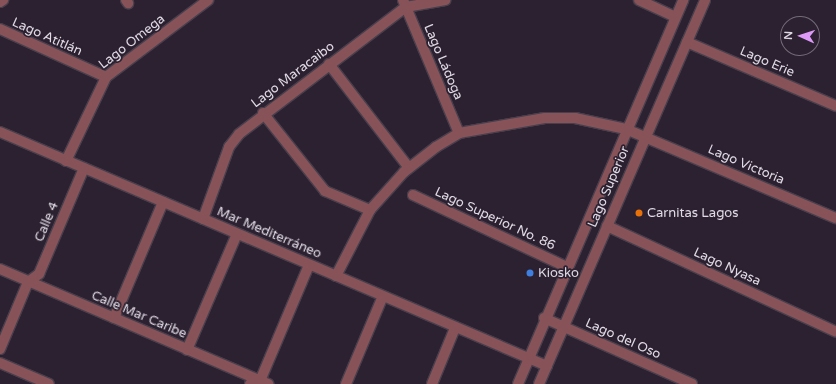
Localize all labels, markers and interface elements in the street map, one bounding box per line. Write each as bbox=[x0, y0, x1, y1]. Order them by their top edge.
street label: Lago Omega bbox=[96, 11, 168, 73]
street label: Lago Atitlán bbox=[9, 15, 85, 59]
north arrow bbox=[780, 16, 820, 56]
street label: Lago Ládoga bbox=[420, 22, 466, 102]
text: N bbox=[782, 31, 795, 40]
street label: Lago Maracaibo bbox=[248, 39, 338, 111]
street label: Lago Erie bbox=[737, 43, 797, 81]
street label: Lago Victoria bbox=[705, 142, 787, 188]
street label: Lago Superior bbox=[585, 144, 633, 230]
street label: Lago Superior No. 86 bbox=[432, 184, 558, 254]
street label: Calle 4 bbox=[32, 200, 62, 244]
street label: Mar Mediterráneo bbox=[214, 204, 324, 262]
place label: Carnitas Lagos bbox=[647, 205, 739, 221]
marker: Carnitas Lagos bbox=[634, 208, 644, 218]
street label: Lago Nyasa bbox=[691, 245, 763, 289]
place label: Kiosko bbox=[538, 265, 579, 281]
marker: Kiosko bbox=[525, 268, 535, 278]
street label: Calle Mar Caribe bbox=[89, 288, 189, 342]
street label: Lago del Oso bbox=[583, 315, 663, 363]

